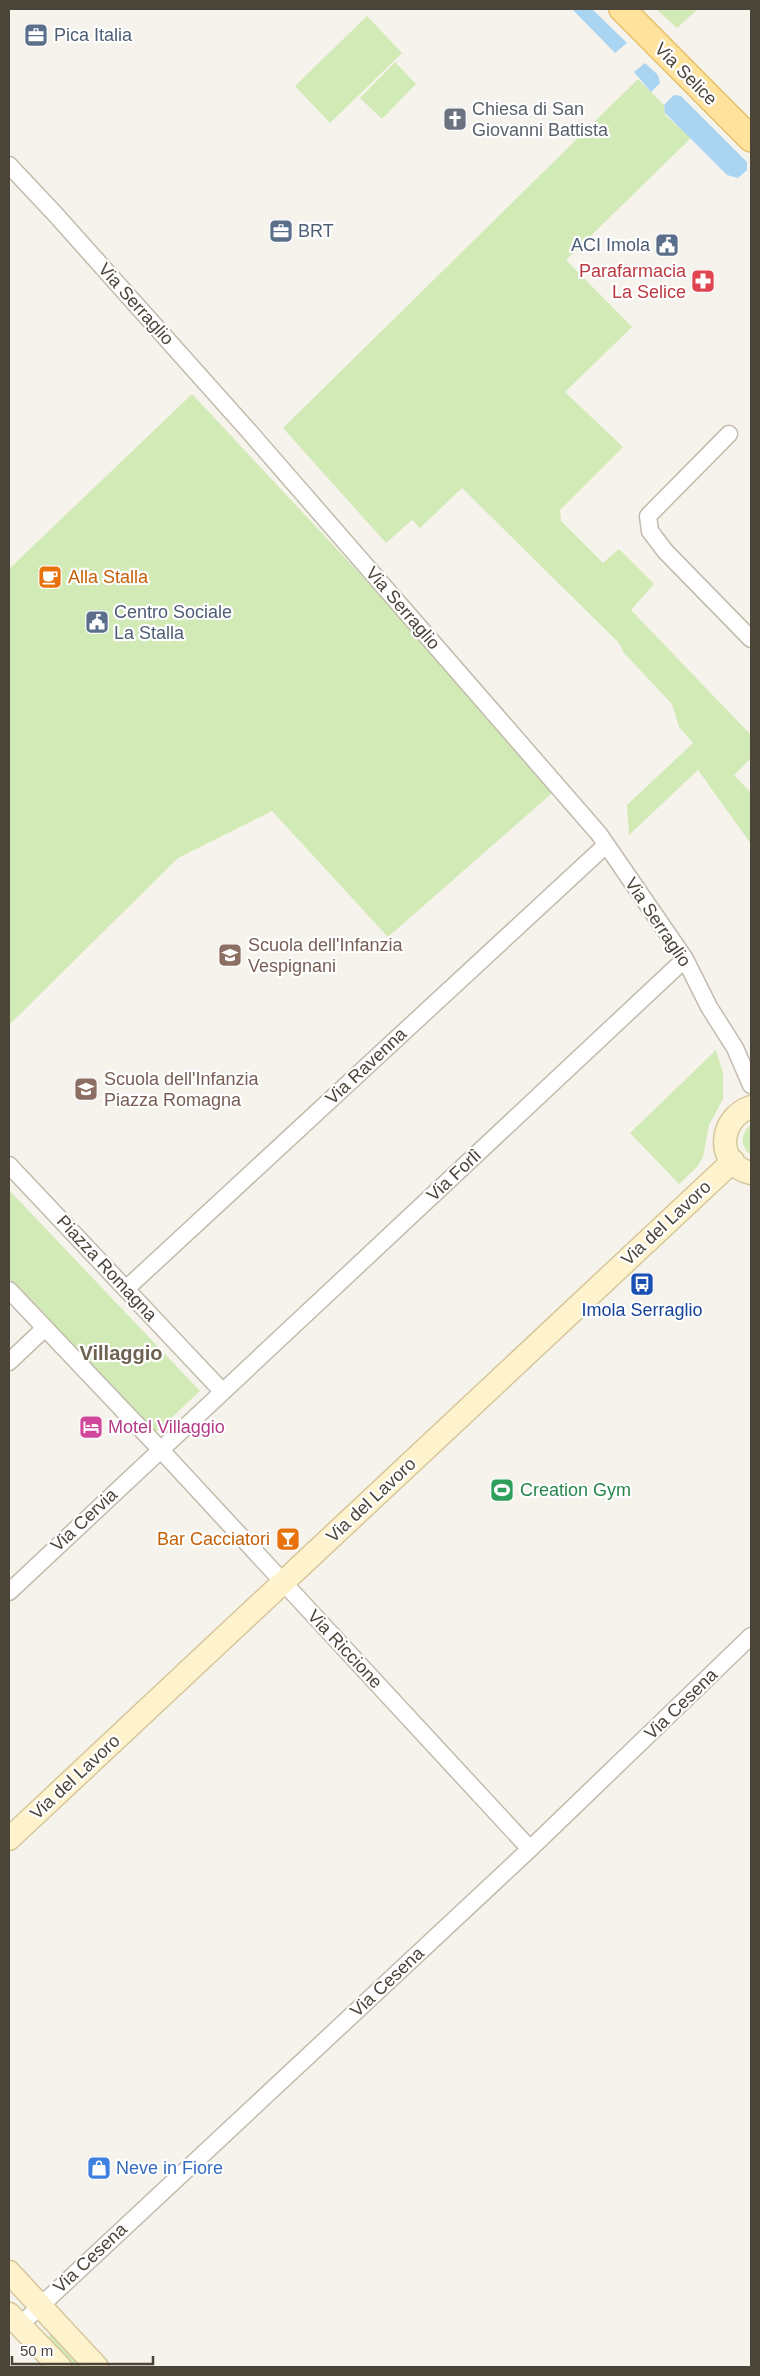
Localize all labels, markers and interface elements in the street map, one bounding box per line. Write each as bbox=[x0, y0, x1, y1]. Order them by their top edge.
office icon: Pica Italia bbox=[23, 22, 49, 48]
place label: Pica Italia bbox=[54, 25, 133, 45]
street label: Via Selice bbox=[651, 39, 721, 109]
place label: Chiesa di San Giovanni Battista bbox=[472, 99, 609, 140]
church icon: Chiesa di San Giovanni Battista bbox=[442, 106, 468, 132]
office icon: BRT bbox=[268, 218, 294, 244]
place label: BRT bbox=[298, 221, 334, 241]
public building icon: ACI Imola bbox=[654, 232, 680, 258]
place label: ACI Imola bbox=[571, 235, 651, 255]
street label: Via Serraglio bbox=[94, 259, 178, 349]
place label: Parafarmacia La Selice bbox=[579, 261, 687, 302]
pharmacy icon: Parafarmacia La Selice bbox=[690, 268, 716, 294]
street label: Via Serraglio bbox=[362, 563, 444, 653]
cafe icon: Alla Stalla bbox=[37, 564, 63, 590]
place label: Alla Stalla bbox=[68, 567, 149, 587]
place label: Centro Sociale La Stalla bbox=[114, 602, 232, 643]
public building icon: Centro Sociale La Stalla bbox=[84, 609, 110, 635]
street label: Via Serraglio bbox=[621, 874, 695, 970]
place label: Scuola dell'Infanzia Vespignani bbox=[248, 935, 404, 976]
school or university icon: Scuola dell'Infanzia Vespignani bbox=[217, 942, 243, 968]
street label: Via Ravenna bbox=[322, 1023, 411, 1108]
place label: Scuola dell'Infanzia Piazza Romagna bbox=[104, 1069, 260, 1110]
school or university icon: Scuola dell'Infanzia Piazza Romagna bbox=[73, 1076, 99, 1102]
street label: Via Forlì bbox=[423, 1145, 485, 1205]
street label: Via del Lavoro bbox=[617, 1177, 715, 1269]
street label: Piazza Romagna bbox=[53, 1211, 162, 1326]
bus stop icon: Imola Serraglio bbox=[629, 1271, 655, 1297]
place label: Imola Serraglio bbox=[581, 1300, 703, 1320]
district label: Villaggio bbox=[80, 1342, 162, 1364]
hotel icon: Motel Villaggio bbox=[78, 1414, 104, 1440]
place label: Motel Villaggio bbox=[108, 1417, 225, 1437]
street label: Via del Lavoro bbox=[322, 1454, 420, 1546]
sports icon: Creation Gym bbox=[489, 1477, 515, 1503]
place label: Creation Gym bbox=[520, 1480, 631, 1500]
street label: Via Cervia bbox=[47, 1484, 122, 1556]
bar icon: Bar Cacciatori bbox=[275, 1526, 301, 1552]
place label: Bar Cacciatori bbox=[157, 1529, 270, 1549]
street label: Via Riccione bbox=[304, 1606, 386, 1692]
street label: Via Cesena bbox=[641, 1664, 722, 1743]
street label: Via del Lavoro bbox=[26, 1731, 124, 1823]
street label: Via Cesena bbox=[346, 1942, 428, 2021]
shop icon: Neve in Fiore bbox=[86, 2155, 112, 2181]
place label: Neve in Fiore bbox=[116, 2158, 223, 2178]
street label: Via Cesena bbox=[49, 2218, 131, 2297]
scale bar bbox=[12, 2334, 154, 2366]
text: 50 m bbox=[20, 2342, 53, 2359]

